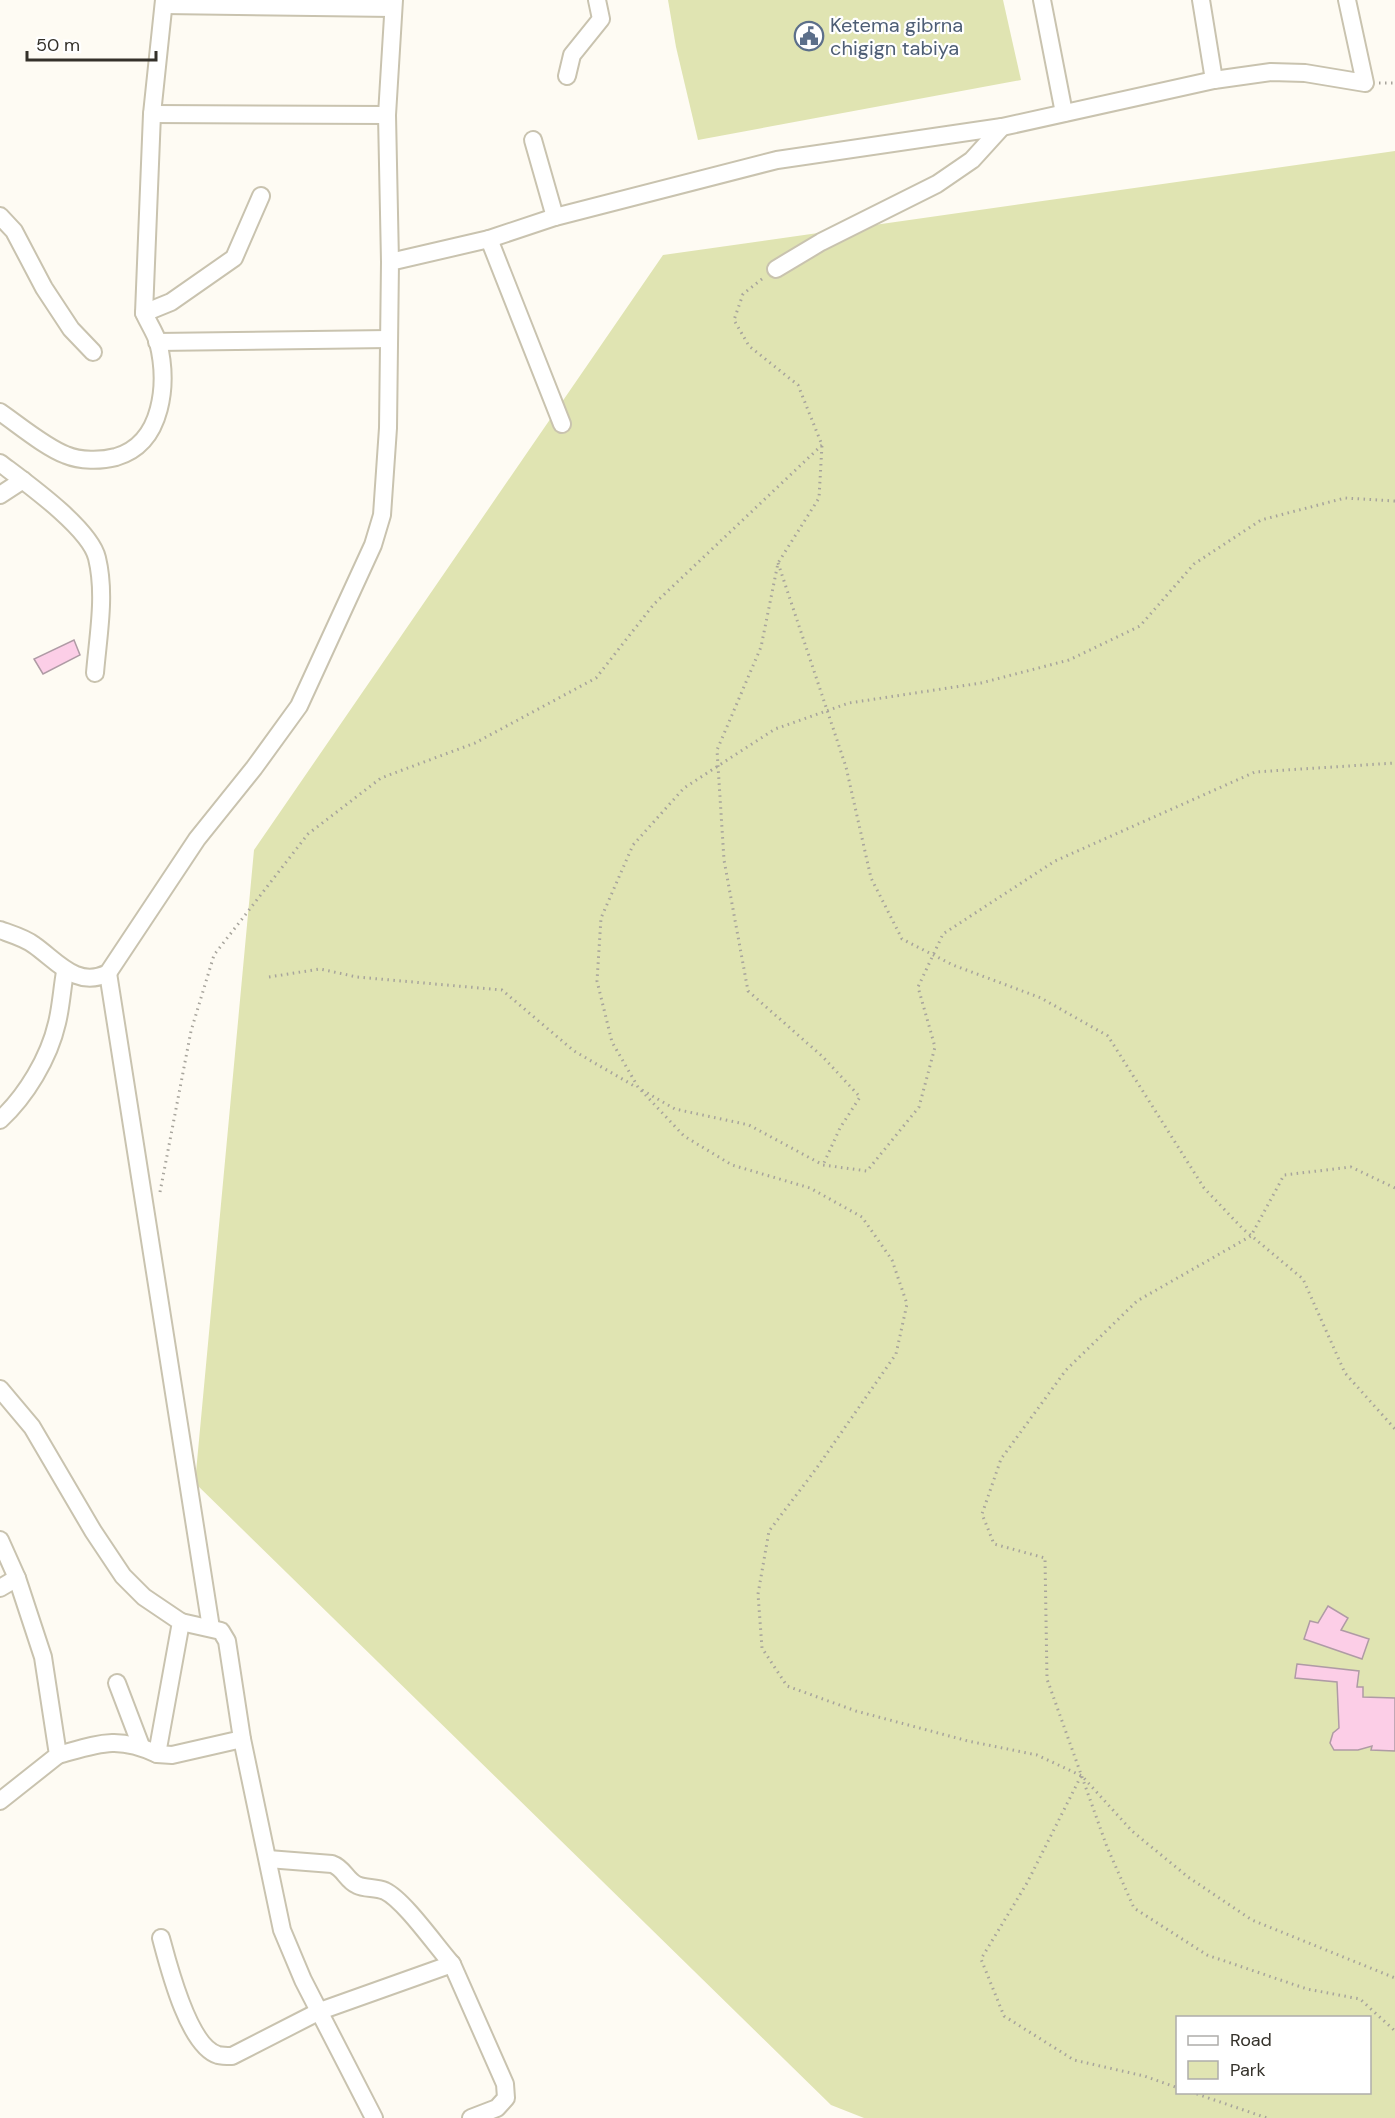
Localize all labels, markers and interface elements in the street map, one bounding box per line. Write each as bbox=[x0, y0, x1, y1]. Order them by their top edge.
place label: Ketema gibrna chigign tabiya bbox=[830, 12, 963, 61]
public building icon: Ketema gibrna chigign tabiya bbox=[793, 20, 825, 52]
scale bar bbox=[27, 24, 156, 62]
text: 50 m bbox=[36, 33, 80, 57]
legend bbox=[1176, 2016, 1371, 2094]
text: Road bbox=[1230, 2028, 1272, 2052]
text: Park bbox=[1230, 2058, 1266, 2082]

